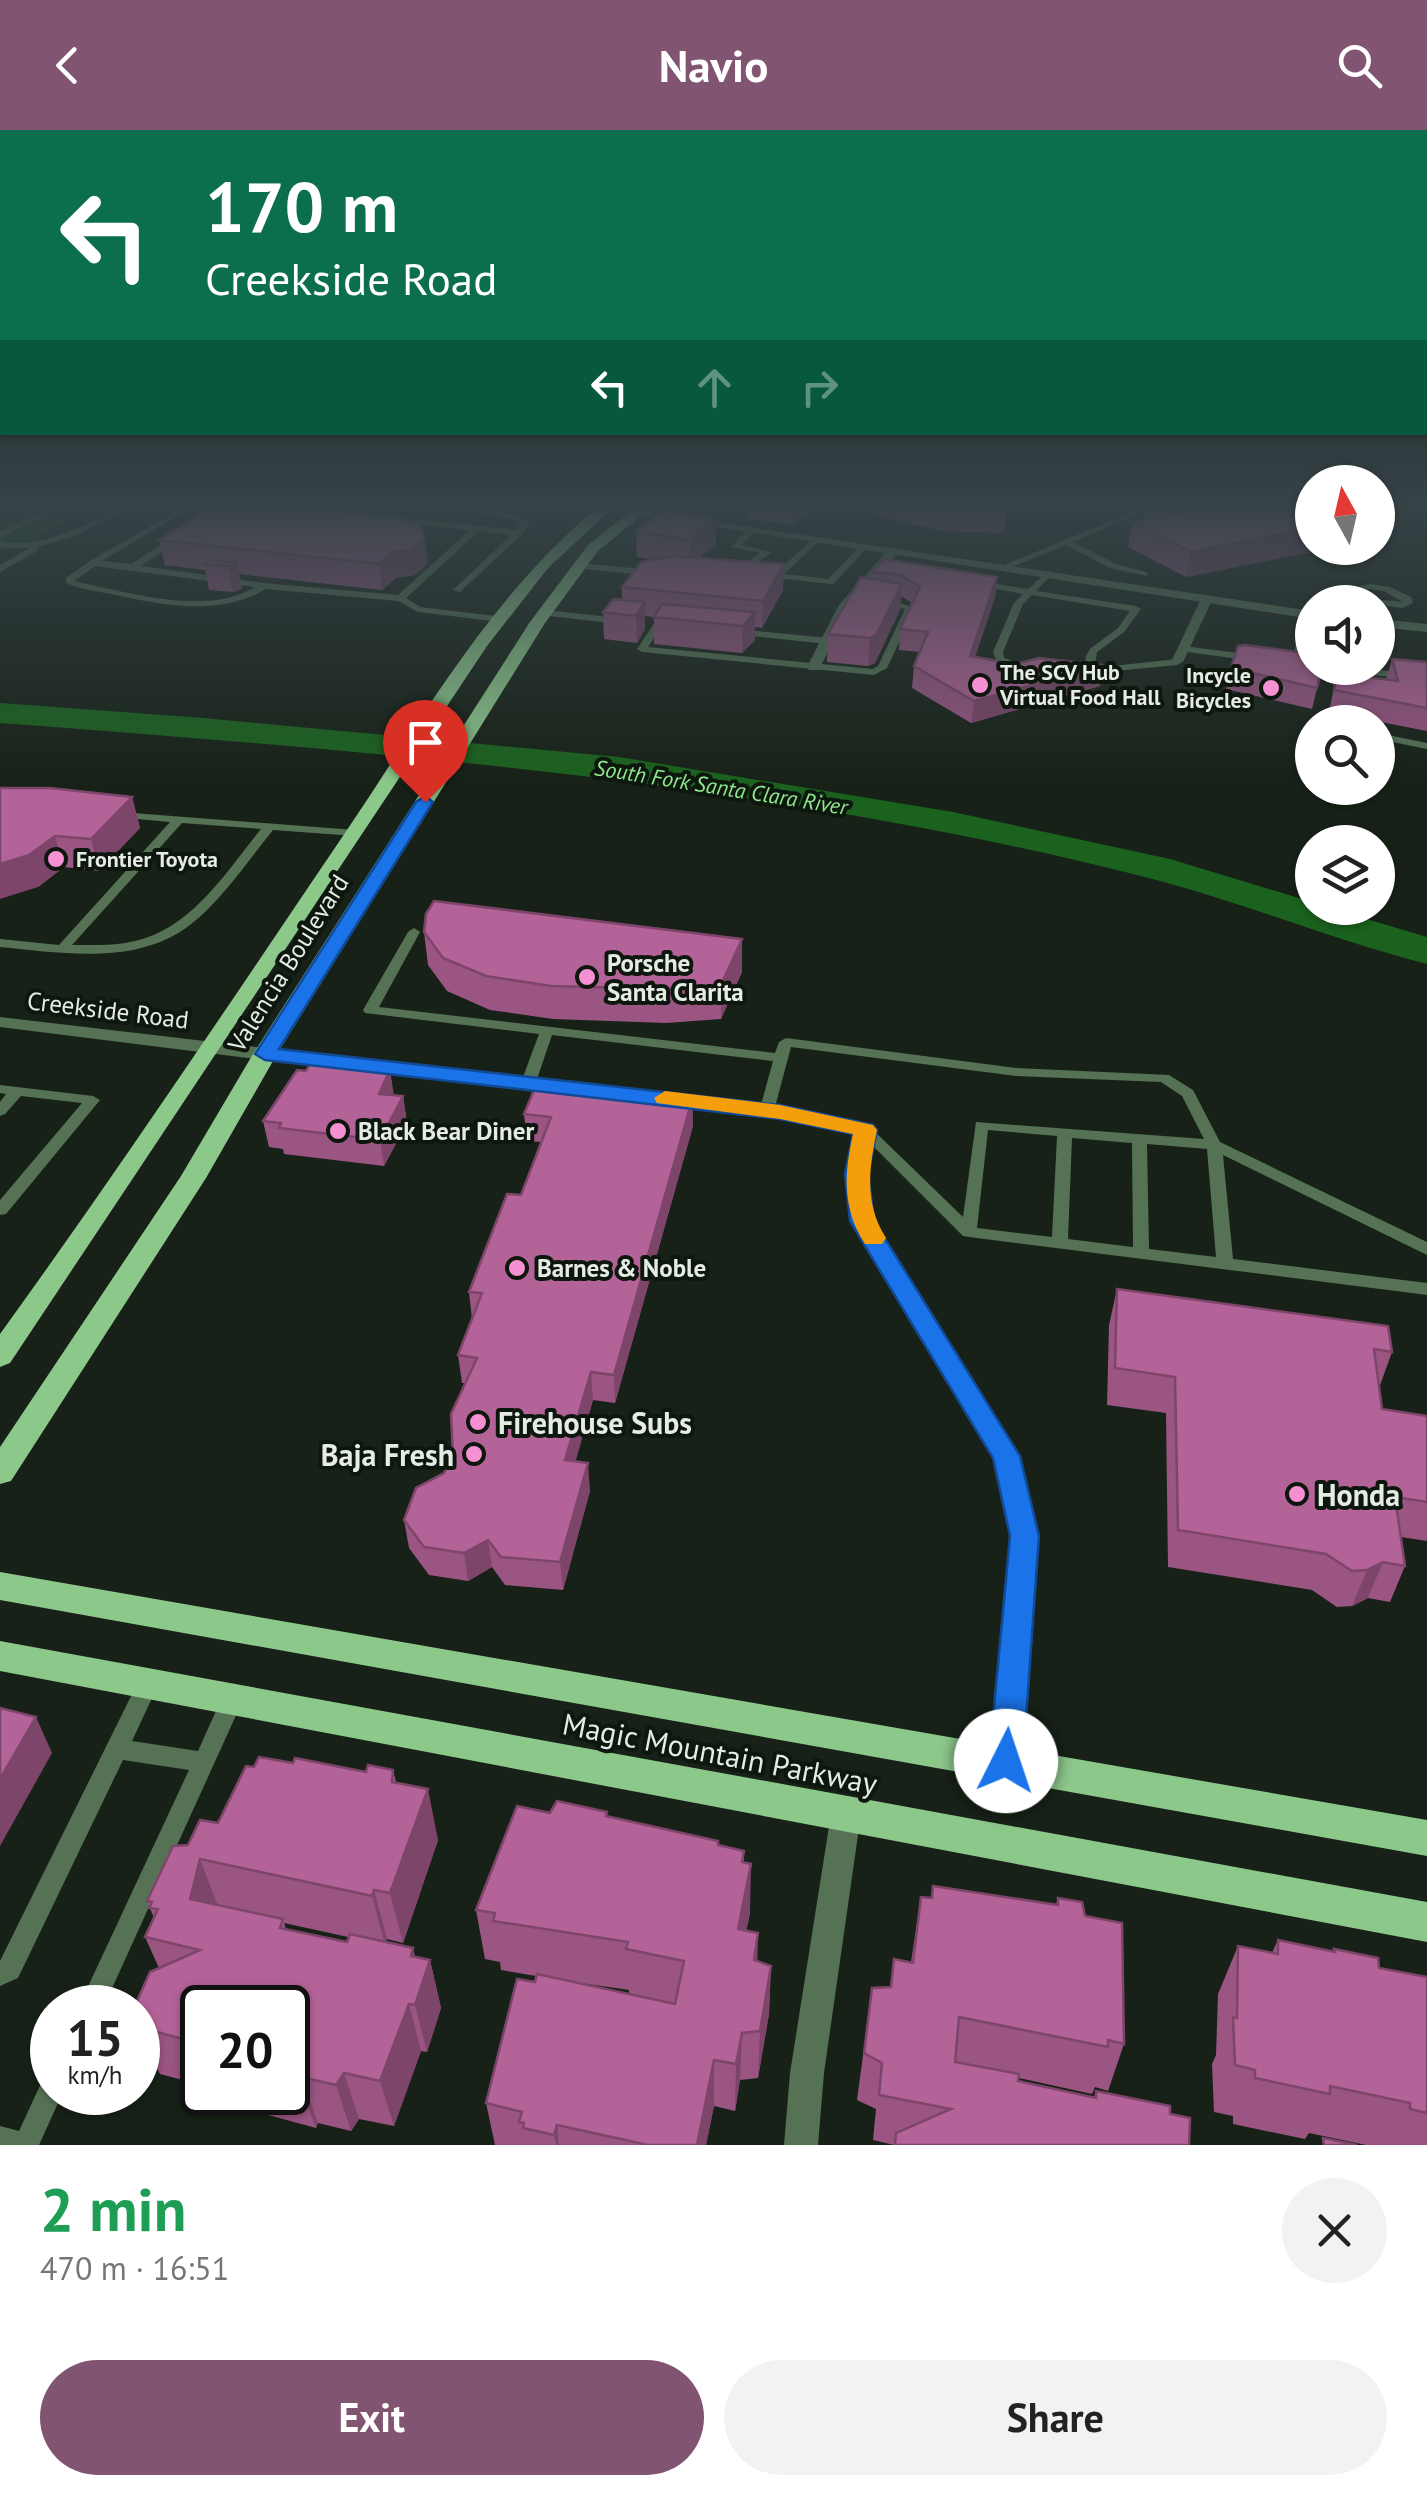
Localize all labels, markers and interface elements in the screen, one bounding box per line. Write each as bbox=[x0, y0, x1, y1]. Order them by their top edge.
text: Navio bbox=[659, 36, 768, 94]
icon: back bbox=[40, 38, 95, 93]
icon: search bbox=[1332, 38, 1387, 93]
text: 170 m bbox=[205, 161, 398, 251]
icon: left bbox=[40, 170, 170, 300]
text: Creekside Road bbox=[205, 249, 497, 307]
icon: left bbox=[582, 360, 637, 415]
icon: ahead bbox=[687, 360, 742, 415]
icon: right bbox=[792, 360, 847, 415]
north arrow bbox=[1295, 465, 1395, 565]
map controls bbox=[1295, 465, 1395, 925]
button: sound bbox=[1295, 585, 1395, 685]
place label: The SCV Hub Virtual Food Hall bbox=[999, 658, 1161, 711]
place label: Incycle Bicycles bbox=[1176, 661, 1251, 714]
marker: The SCV Hub Virtual Food Hall bbox=[969, 674, 991, 696]
marker: Incycle Bicycles bbox=[1260, 677, 1282, 699]
pin bbox=[383, 700, 468, 803]
button: search bbox=[1295, 705, 1395, 805]
icon: arrive bbox=[398, 715, 453, 770]
water label: South Fork Santa Clara River bbox=[593, 753, 851, 821]
button: layers bbox=[1295, 825, 1395, 925]
place label: Frontier Toyota bbox=[76, 845, 218, 873]
marker: Frontier Toyota bbox=[45, 848, 67, 870]
street label: Valencia Boulevard bbox=[220, 868, 355, 1059]
place label: Porsche Santa Clarita bbox=[607, 947, 744, 1008]
marker: Porsche Santa Clarita bbox=[576, 966, 598, 988]
street label: Creekside Road bbox=[25, 984, 191, 1036]
place label: Black Bear Diner bbox=[358, 1115, 534, 1147]
marker: Black Bear Diner bbox=[327, 1120, 349, 1142]
place label: Barnes & Noble bbox=[537, 1252, 706, 1284]
marker: Barnes & Noble bbox=[506, 1257, 528, 1279]
place label: Firehouse Subs bbox=[498, 1403, 692, 1442]
marker: Firehouse Subs bbox=[467, 1411, 489, 1433]
place label: Baja Fresh bbox=[321, 1435, 454, 1474]
marker: Baja Fresh bbox=[463, 1443, 485, 1465]
place label: Honda bbox=[1317, 1475, 1400, 1514]
marker: Honda bbox=[1286, 1483, 1308, 1505]
street label: Magic Mountain Parkway bbox=[559, 1703, 881, 1803]
position arrow bbox=[954, 1709, 1058, 1813]
speed limit sign: 20 bbox=[180, 1985, 310, 2115]
text: 15 bbox=[67, 2005, 123, 2070]
text: km/h bbox=[68, 2059, 122, 2091]
text: 2 min bbox=[40, 2170, 186, 2248]
button: close bbox=[1282, 2178, 1387, 2283]
text: 470 m · 16:51 bbox=[40, 2247, 229, 2289]
button: Exit bbox=[40, 2360, 704, 2475]
button: Share bbox=[724, 2360, 1387, 2475]

